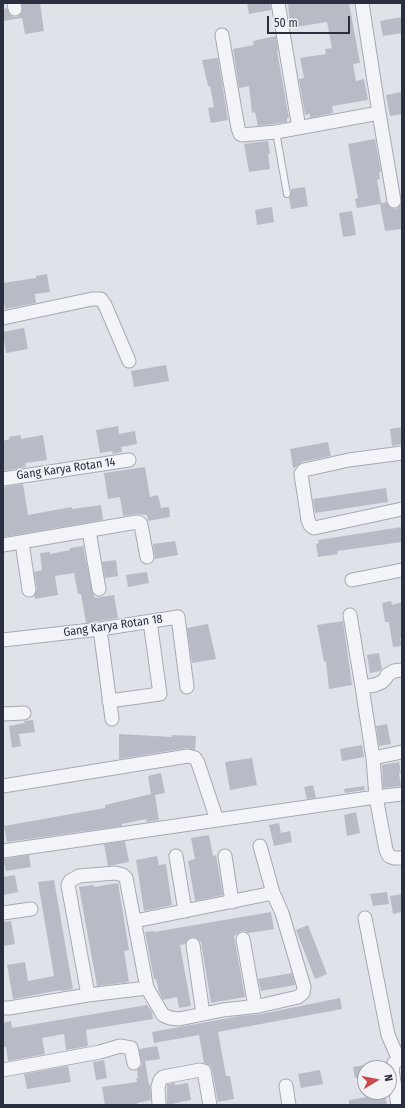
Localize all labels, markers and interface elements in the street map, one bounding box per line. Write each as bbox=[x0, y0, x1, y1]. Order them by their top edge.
scale bar bbox=[269, 8, 352, 34]
text: 50 m bbox=[274, 16, 298, 30]
street label: Gang Karya Rotan 14 bbox=[16, 455, 116, 483]
street label: Gang Karya Rotan 18 bbox=[62, 612, 164, 640]
north arrow bbox=[357, 1060, 397, 1100]
text: N bbox=[381, 1074, 395, 1082]

